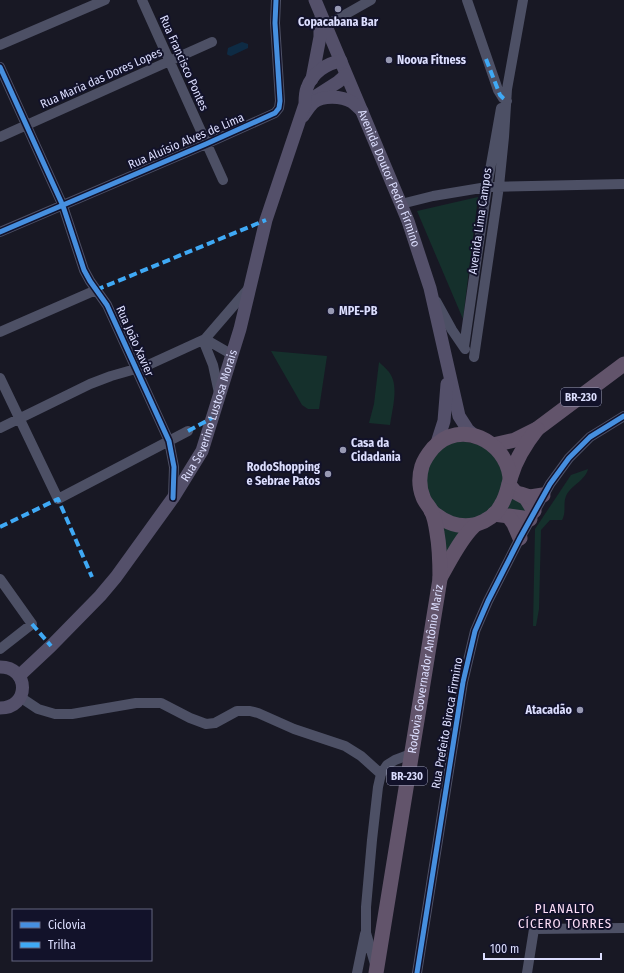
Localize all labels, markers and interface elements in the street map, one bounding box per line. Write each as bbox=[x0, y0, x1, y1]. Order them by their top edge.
marker: Copacabana Bar bbox=[333, 4, 343, 14]
street label: Rua Francisco Pontes bbox=[157, 13, 211, 113]
place label: Copacabana Bar bbox=[298, 15, 379, 29]
street label: Rua Maria das Dores Lopes bbox=[38, 45, 164, 111]
place label: Noova Fitness bbox=[397, 53, 467, 67]
marker: Noova Fitness bbox=[384, 55, 394, 65]
street label: Avenida Doutor Pedro Firmino bbox=[355, 107, 423, 249]
street label: Rua Aluísio Alves de Lima bbox=[126, 110, 246, 172]
street label: Avenida Lima Campos bbox=[466, 167, 494, 275]
street label: Rua João Xavier bbox=[113, 303, 157, 379]
place label: MPE-PB bbox=[339, 304, 378, 318]
marker: MPE-PB bbox=[326, 306, 336, 316]
street label: Rua Severino Lustosa Morais bbox=[178, 348, 240, 484]
road number: BR-230 bbox=[561, 388, 601, 406]
place label: Casa da Cidadania bbox=[351, 436, 401, 464]
marker: Casa da Cidadania bbox=[338, 445, 348, 455]
place label: RodoShopping e Sebrae Patos bbox=[246, 460, 321, 488]
marker: RodoShopping e Sebrae Patos bbox=[323, 469, 333, 479]
street label: Rodovia Governador Antônio Mariz bbox=[405, 583, 446, 754]
street label: Rua Prefeito Biroca Firmino bbox=[429, 656, 465, 790]
place label: Atacadão bbox=[524, 703, 573, 717]
marker: Atacadão bbox=[575, 705, 585, 715]
road number: BR-230 bbox=[387, 767, 427, 785]
district label: PLANALTO CÍCERO TORRES bbox=[518, 901, 612, 931]
legend bbox=[12, 909, 152, 961]
text: Ciclovia bbox=[48, 918, 86, 932]
scale bar bbox=[484, 935, 601, 961]
text: Trilha bbox=[48, 938, 76, 952]
text: 100 m bbox=[490, 942, 519, 956]

